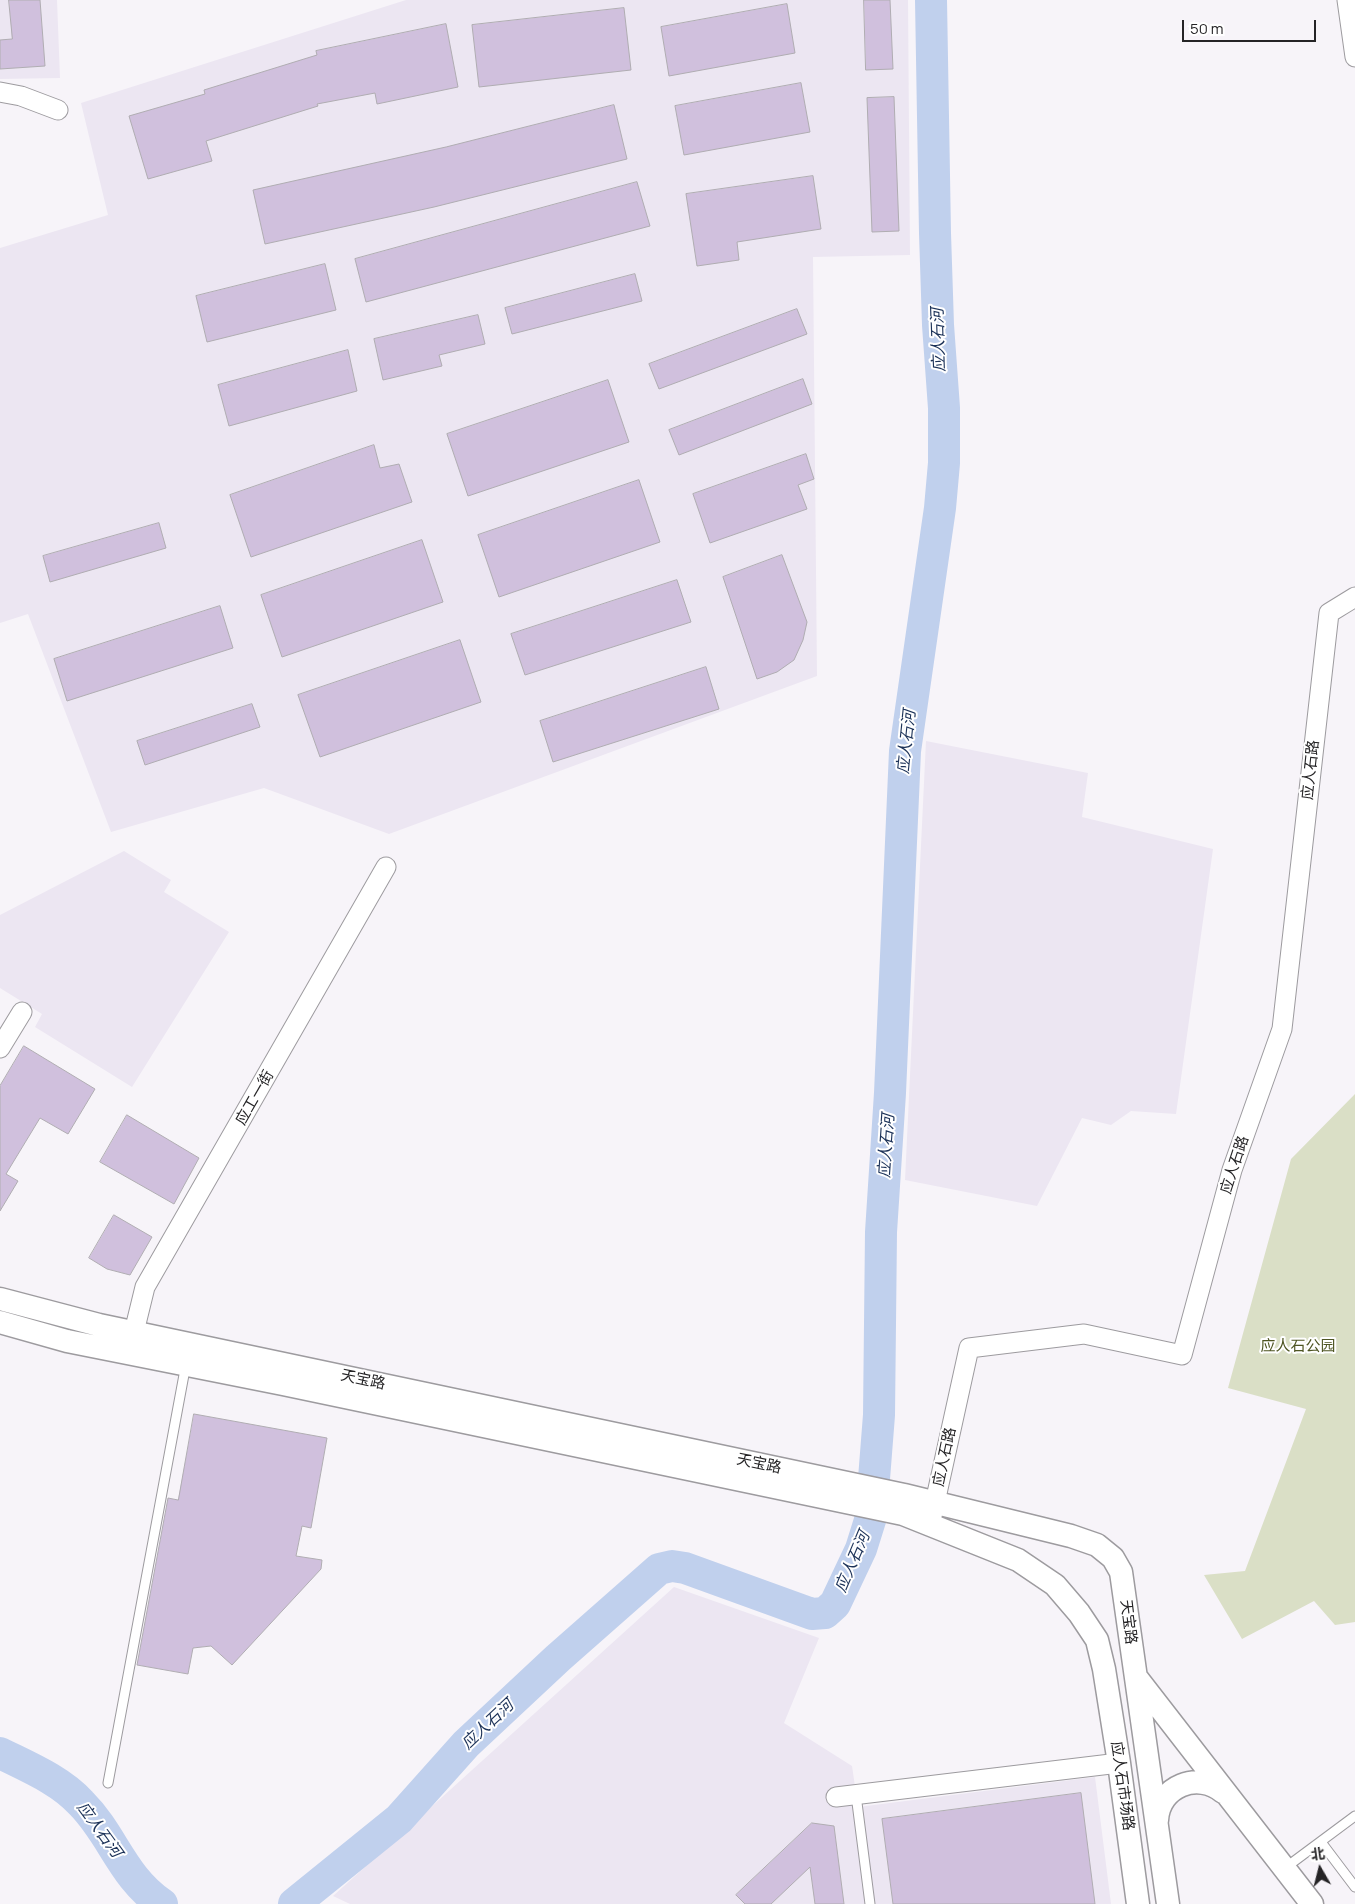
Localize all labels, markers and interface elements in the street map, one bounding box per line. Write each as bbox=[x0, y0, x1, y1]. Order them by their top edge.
scale bar bbox=[1185, 10, 1319, 42]
text: 50 m bbox=[1190, 18, 1224, 39]
water label: 应人石河 bbox=[928, 308, 950, 372]
water label: 应人石河 bbox=[894, 709, 920, 775]
street label: 应人石路 bbox=[1299, 739, 1323, 801]
street label: 应工一街 bbox=[232, 1068, 278, 1128]
water label: 应人石河 bbox=[875, 1113, 899, 1179]
street label: 应人石路 bbox=[1217, 1134, 1253, 1196]
park label: 应人石公园 bbox=[1261, 1338, 1335, 1356]
street label: 天宝路 bbox=[339, 1367, 387, 1393]
street label: 应人石路 bbox=[930, 1426, 960, 1488]
street label: 天宝路 bbox=[735, 1451, 783, 1477]
water label: 应人石河 bbox=[832, 1529, 874, 1595]
street label: 天宝路 bbox=[1116, 1599, 1140, 1645]
water label: 应人石河 bbox=[458, 1696, 518, 1754]
street label: 应人石市场路 bbox=[1107, 1740, 1137, 1832]
water label: 应人石河 bbox=[72, 1798, 126, 1862]
text: 北 bbox=[1310, 1843, 1326, 1864]
north arrow bbox=[1295, 1844, 1345, 1894]

